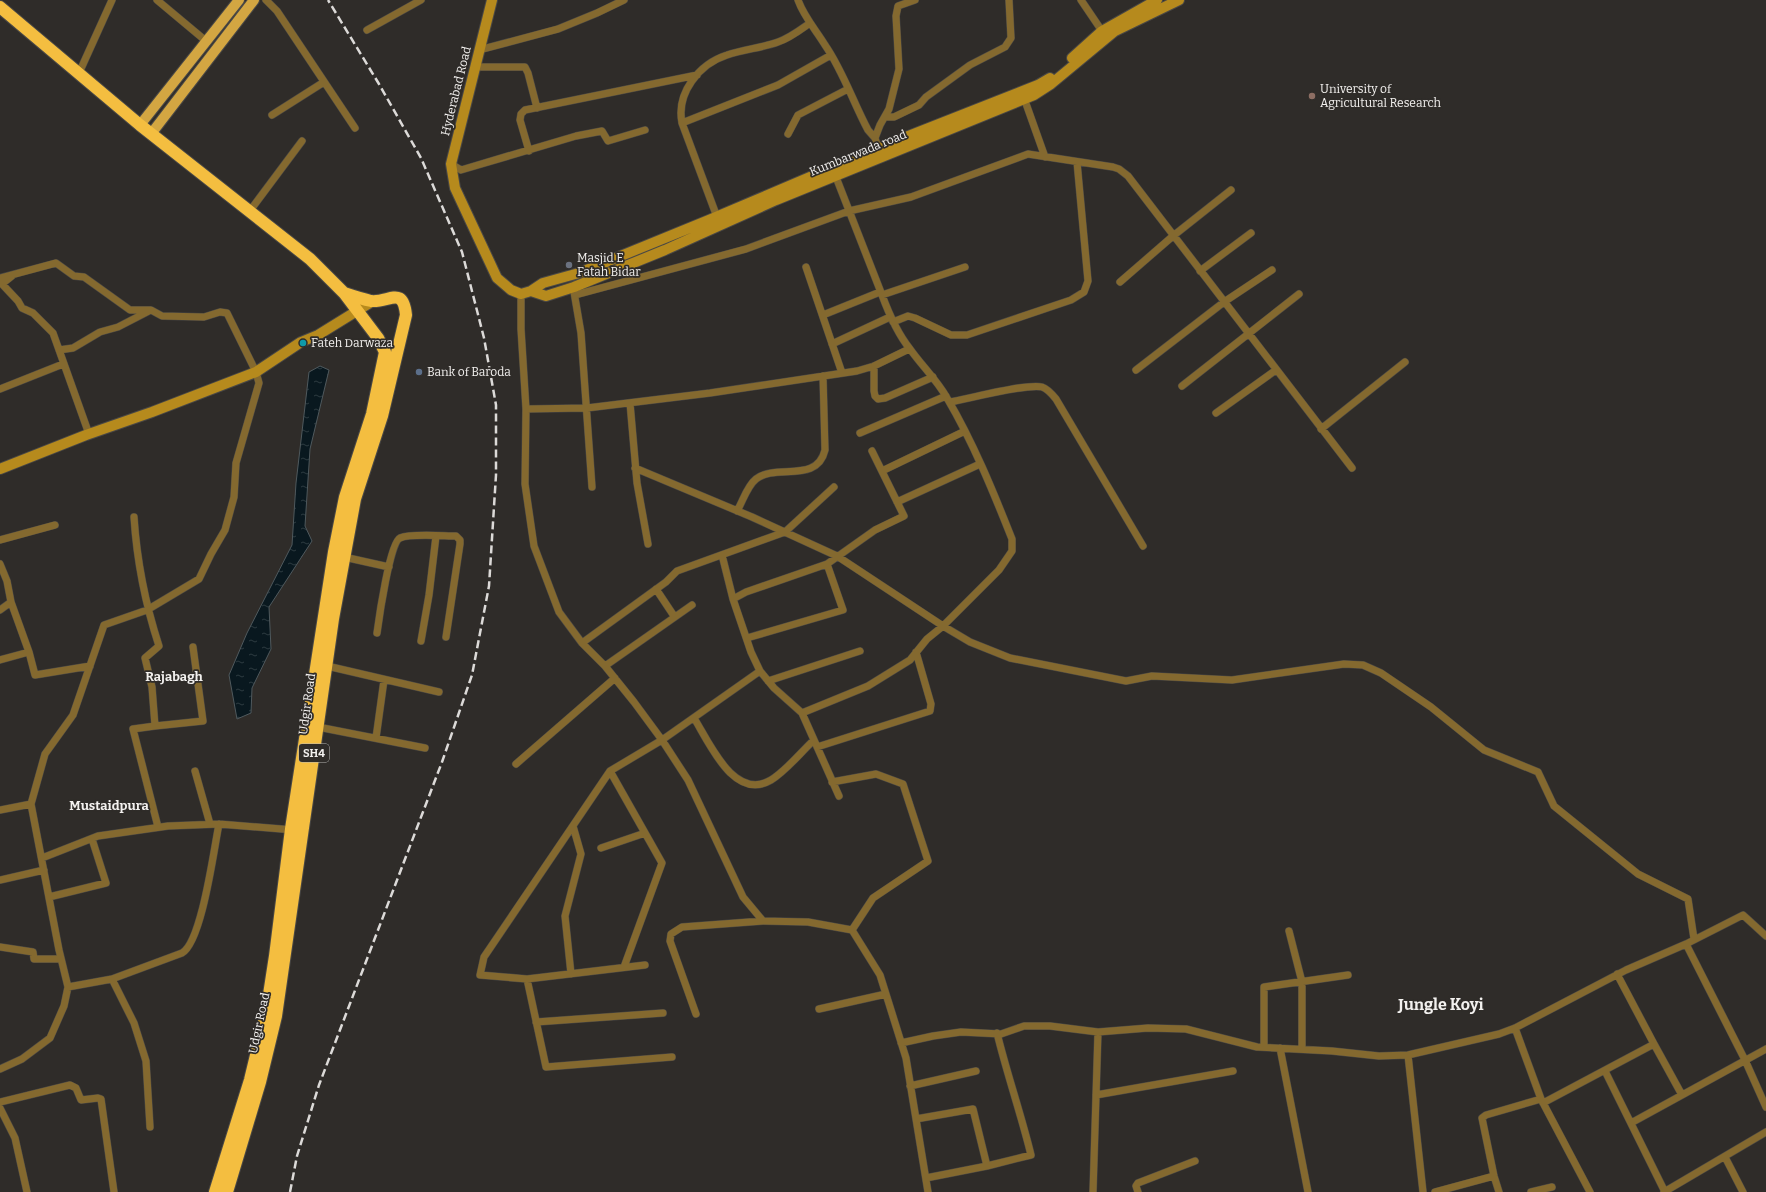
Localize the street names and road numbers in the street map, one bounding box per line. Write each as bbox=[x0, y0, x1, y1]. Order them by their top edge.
street label: Hyderabad Road bbox=[438, 45, 474, 137]
street label: Kumbarwada road bbox=[807, 127, 909, 179]
street label: Udgir Road bbox=[296, 672, 318, 736]
road number: SH4 bbox=[299, 744, 329, 762]
street label: Udgir Road bbox=[246, 991, 272, 1055]

